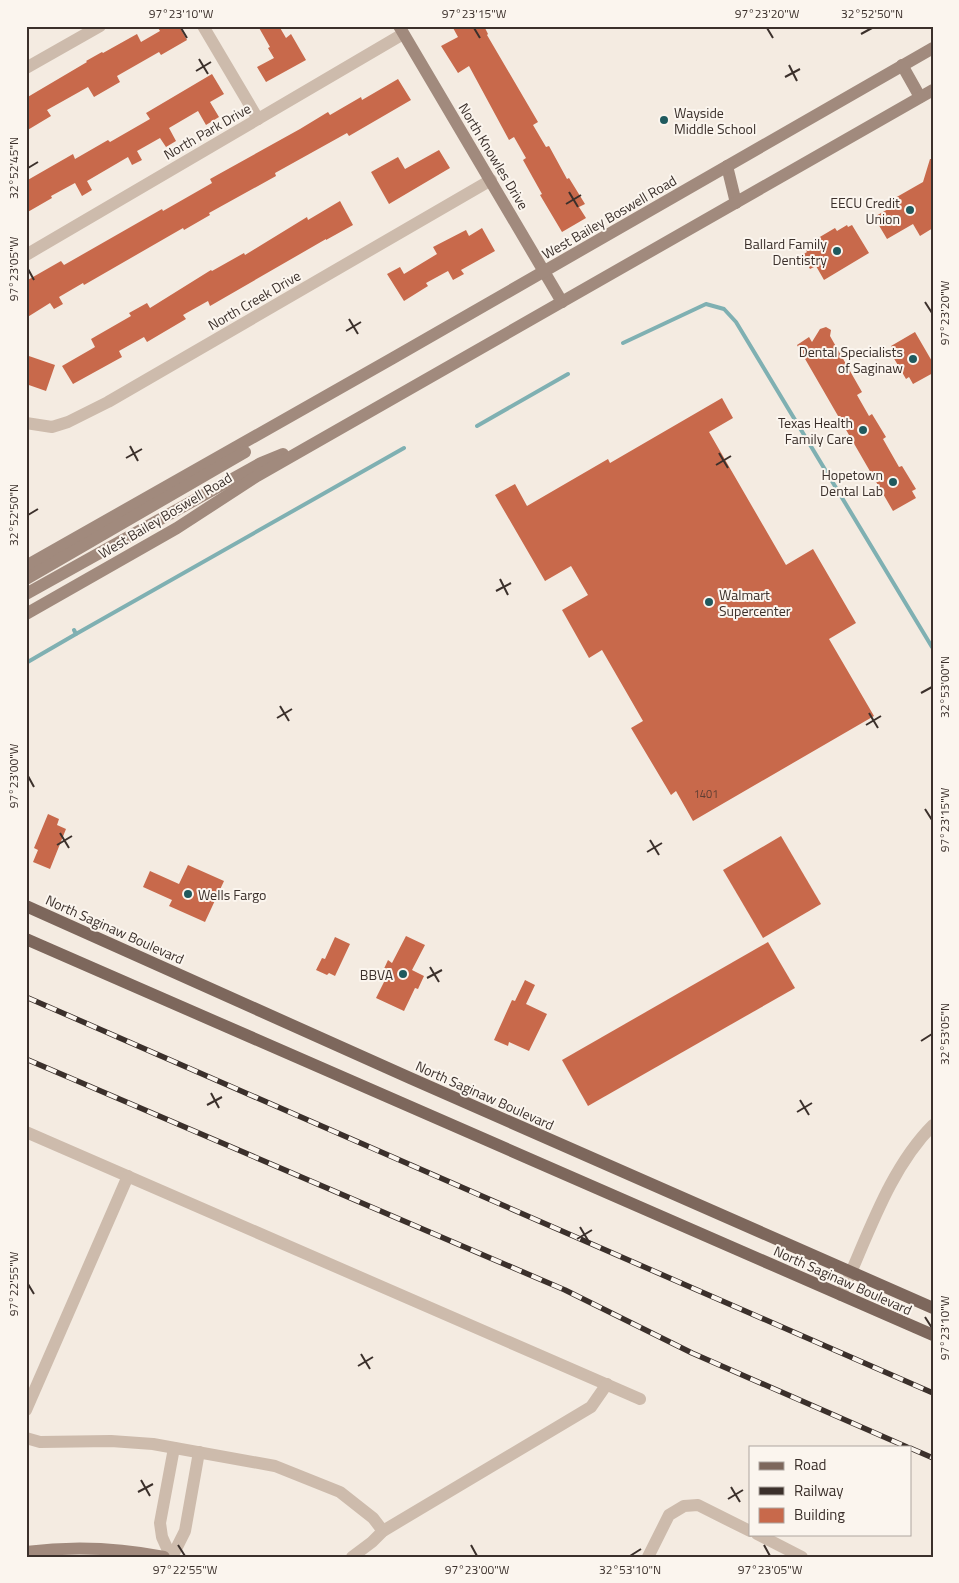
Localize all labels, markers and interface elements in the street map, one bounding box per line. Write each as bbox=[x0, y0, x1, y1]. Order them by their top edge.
text: 97°23'10"W bbox=[149, 4, 214, 23]
text: 97°23'15"W bbox=[442, 4, 507, 23]
text: 97°23'20"W bbox=[735, 4, 800, 23]
text: 32°52'50"N bbox=[841, 4, 903, 23]
street label: North Park Drive bbox=[159, 97, 255, 165]
street label: North Knowles Drive bbox=[454, 99, 534, 213]
place label: Wayside Middle School bbox=[674, 102, 756, 139]
marker: Wayside Middle School bbox=[658, 114, 670, 126]
text: 32°52'45"N bbox=[4, 137, 23, 199]
street label: West Bailey Boswell Road bbox=[538, 170, 680, 264]
place label: EECU Credit Union bbox=[830, 192, 900, 229]
marker: EECU Credit Union bbox=[904, 204, 916, 216]
place label: Ballard Family Dentistry bbox=[744, 233, 827, 270]
text: 97°23'05"W bbox=[4, 236, 23, 301]
marker: Ballard Family Dentistry bbox=[831, 245, 843, 257]
street label: North Creek Drive bbox=[204, 265, 304, 335]
text: 97°23'20"W bbox=[935, 280, 954, 345]
place label: Dental Specialists of Saginaw bbox=[799, 341, 903, 378]
marker: Dental Specialists of Saginaw bbox=[907, 353, 919, 365]
place label: Texas Health Family Care bbox=[778, 412, 853, 449]
marker: Texas Health Family Care bbox=[857, 424, 869, 436]
place label: Hopetown Dental Lab bbox=[820, 464, 883, 501]
street label: West Bailey Boswell Road bbox=[94, 467, 236, 563]
marker: Hopetown Dental Lab bbox=[887, 476, 899, 488]
text: 32°52'50"N bbox=[4, 484, 23, 546]
place label: Walmart Supercenter bbox=[719, 584, 791, 621]
marker: Walmart Supercenter bbox=[703, 596, 715, 608]
text: 32°53'00"N bbox=[935, 656, 954, 718]
text: 97°23'00"W bbox=[4, 743, 23, 808]
house number: 1401 bbox=[694, 786, 718, 802]
text: 97°23'15"W bbox=[935, 787, 954, 852]
place label: Wells Fargo bbox=[198, 884, 267, 905]
marker: Wells Fargo bbox=[182, 888, 194, 900]
street label: North Saginaw Boulevard bbox=[42, 889, 188, 969]
place label: BBVA bbox=[360, 964, 394, 985]
marker: BBVA bbox=[397, 968, 409, 980]
text: 32°53'05"N bbox=[935, 1003, 954, 1065]
street label: North Saginaw Boulevard bbox=[412, 1055, 558, 1135]
street label: North Saginaw Boulevard bbox=[770, 1240, 916, 1320]
text: 97°22'55"W bbox=[4, 1251, 23, 1316]
text: 97°23'10"W bbox=[935, 1295, 954, 1360]
legend bbox=[749, 1446, 912, 1536]
text: Road bbox=[794, 1453, 826, 1476]
text: Railway bbox=[794, 1479, 844, 1502]
text: Building bbox=[794, 1503, 845, 1526]
text: 97°22'55"W bbox=[153, 1560, 218, 1579]
text: 97°23'00"W bbox=[445, 1560, 510, 1579]
text: 32°53'10"N bbox=[599, 1560, 661, 1579]
text: 97°23'05"W bbox=[738, 1560, 803, 1579]

